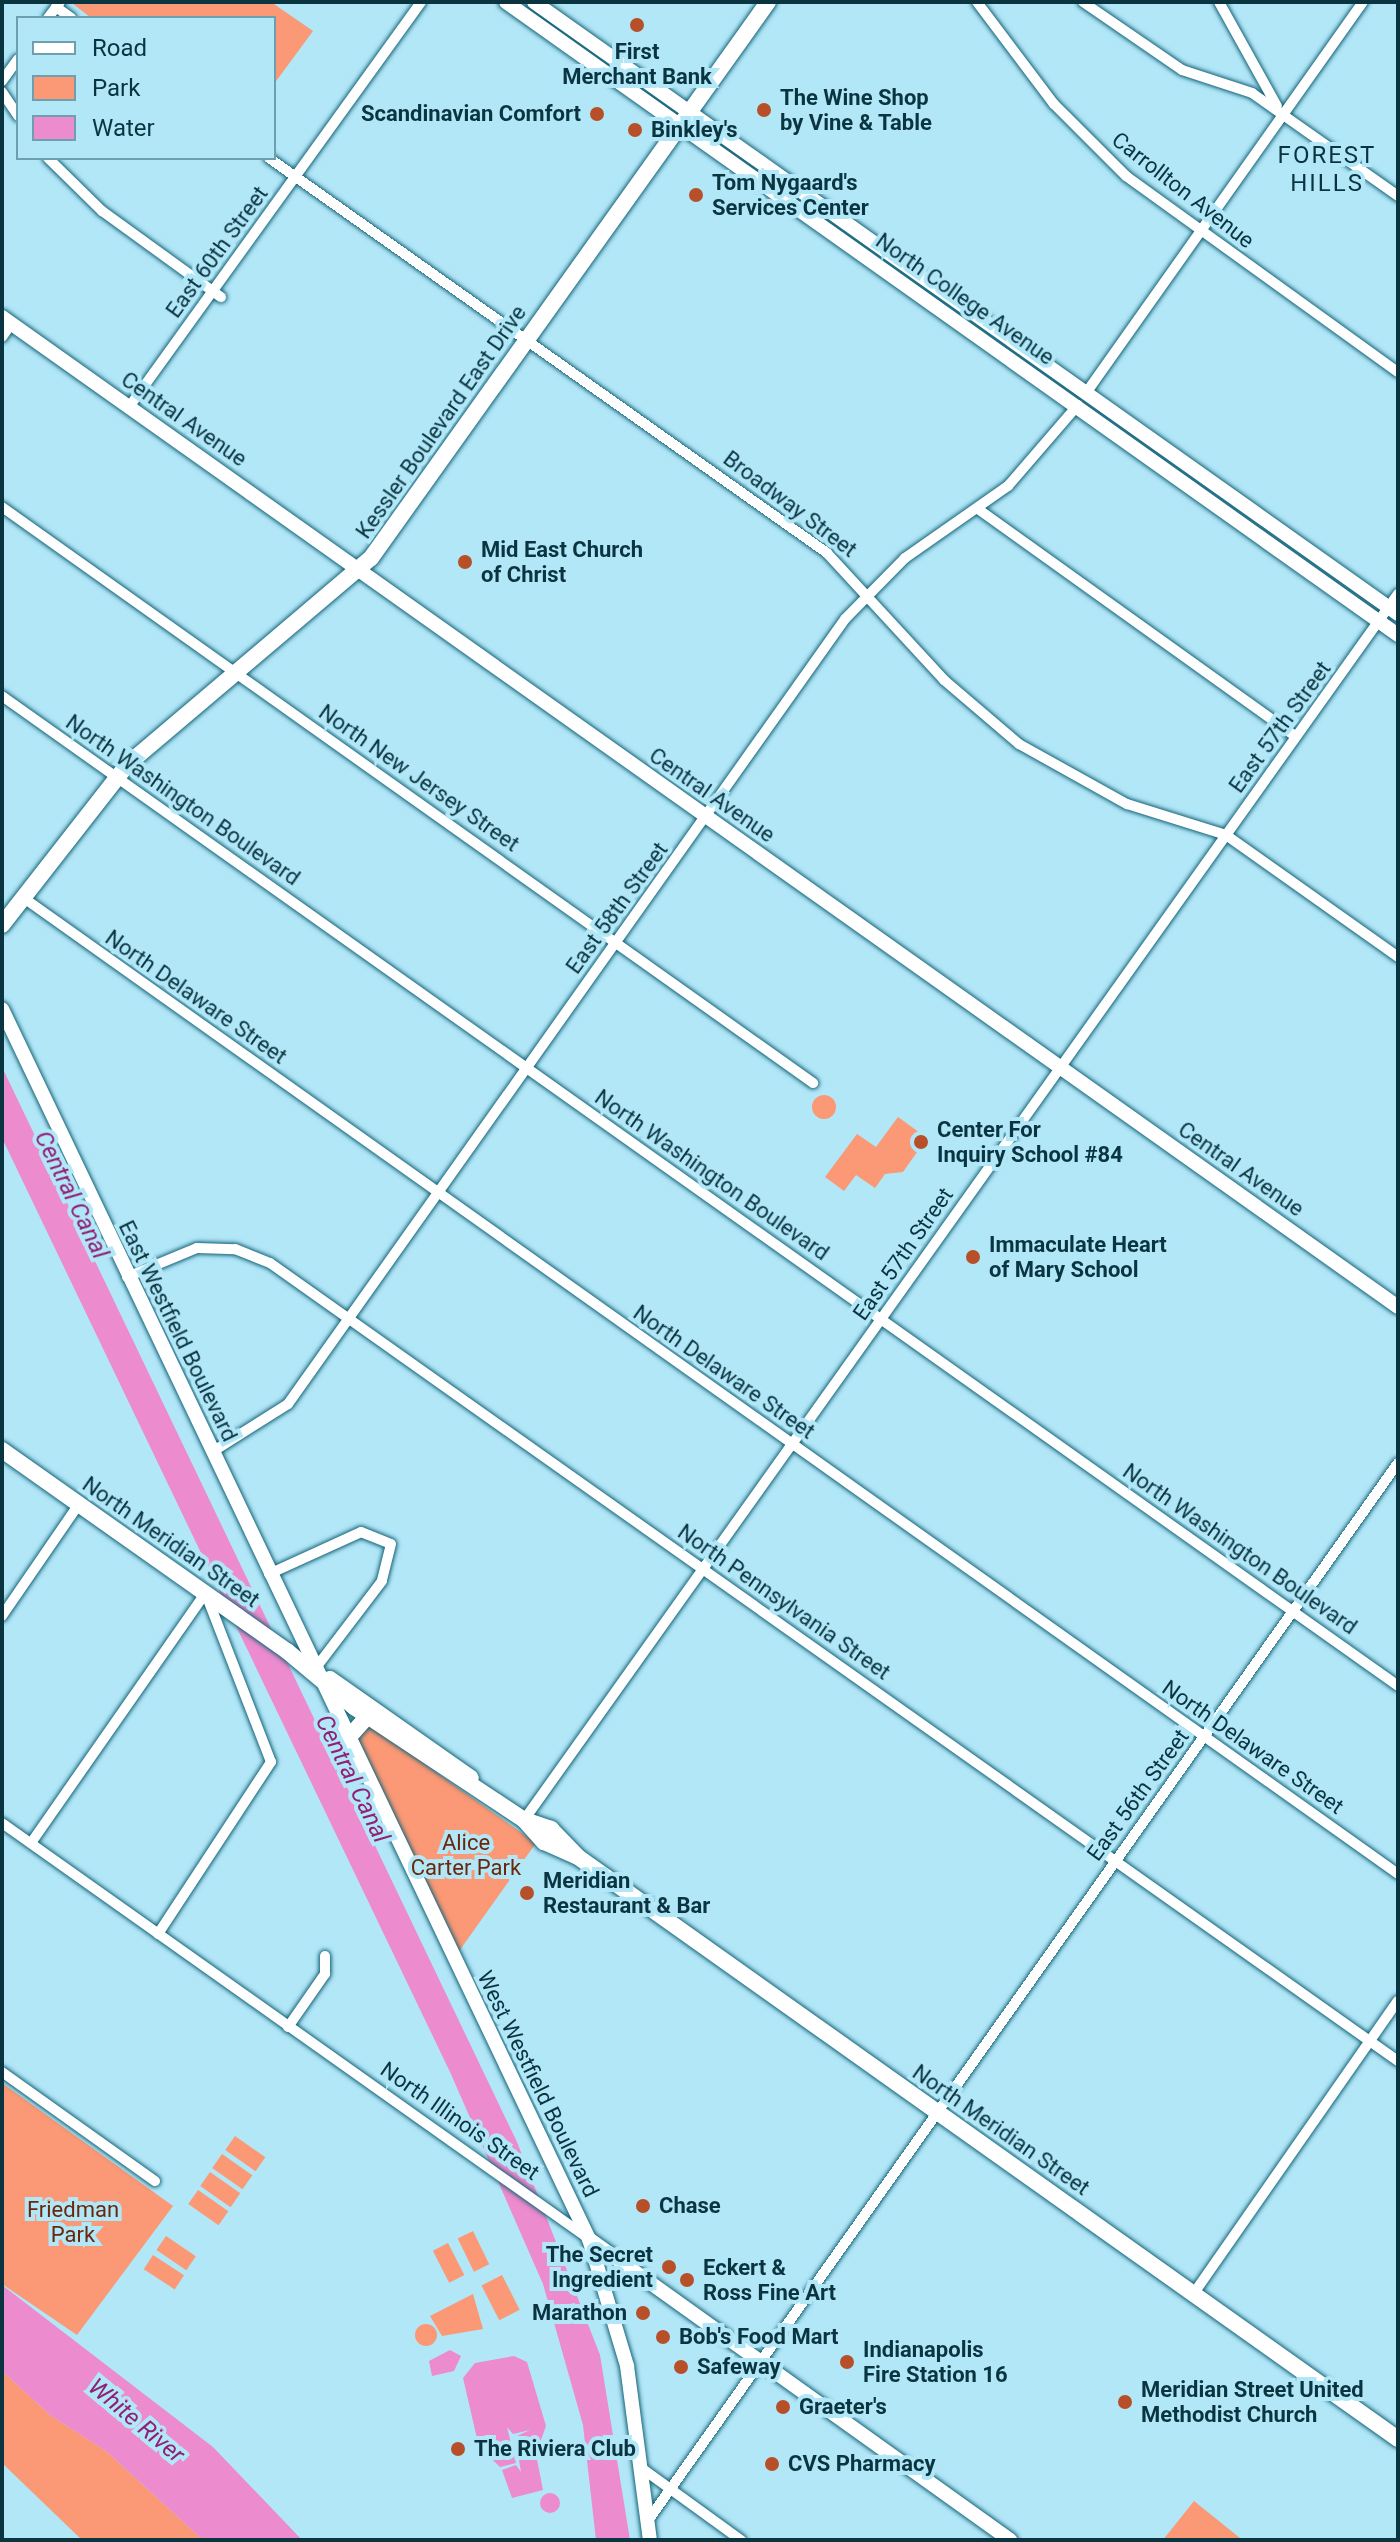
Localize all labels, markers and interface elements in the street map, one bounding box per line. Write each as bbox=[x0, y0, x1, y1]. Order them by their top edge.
legend bbox=[16, 16, 276, 160]
marker: First Merchant Bank bbox=[628, 16, 646, 34]
text: Road bbox=[92, 34, 147, 62]
place label: First Merchant Bank bbox=[562, 38, 712, 90]
text: Park bbox=[92, 74, 140, 102]
place label: The Wine Shop by Vine & Table bbox=[780, 84, 932, 136]
place label: Scandinavian Comfort bbox=[361, 101, 581, 127]
marker: The Wine Shop by Vine & Table bbox=[755, 101, 773, 119]
marker: Scandinavian Comfort bbox=[588, 105, 606, 123]
text: Water bbox=[92, 114, 155, 142]
place label: Binkley's bbox=[651, 117, 738, 143]
marker: Binkley's bbox=[626, 121, 644, 139]
street label: Carrollton Avenue bbox=[1107, 126, 1259, 254]
district label: FOREST HILLS bbox=[1278, 142, 1376, 198]
place label: Tom Nygaard's Services Center bbox=[712, 169, 869, 220]
street label: East 60th Street bbox=[160, 181, 274, 323]
marker: Tom Nygaard's Services Center bbox=[687, 186, 705, 204]
street label: North College Avenue bbox=[871, 227, 1059, 371]
street label: Kessler Boulevard East Drive bbox=[350, 300, 532, 544]
street label: Central Avenue bbox=[116, 366, 252, 472]
street label: Broadway Street bbox=[718, 445, 862, 563]
place label: Mid East Church of Christ bbox=[481, 536, 643, 588]
marker: Mid East Church of Christ bbox=[456, 553, 474, 571]
street label: East 57th Street bbox=[1223, 656, 1337, 798]
street label: North New Jersey Street bbox=[314, 699, 524, 857]
street label: North Washington Boulevard bbox=[61, 709, 305, 891]
street label: Central Avenue bbox=[644, 742, 780, 848]
street label: East 58th Street bbox=[560, 837, 674, 979]
street label: North Delaware Street bbox=[100, 924, 292, 1070]
street label: North Washington Boulevard bbox=[590, 1084, 834, 1266]
place label: Center For Inquiry School #84 bbox=[937, 1116, 1123, 1168]
street label: Central Avenue bbox=[1173, 1116, 1309, 1222]
water label: Central Canal bbox=[28, 1126, 114, 1264]
marker: Center For Inquiry School #84 bbox=[912, 1133, 930, 1151]
street label: East 57th Street bbox=[847, 1183, 959, 1325]
street label: East Westfield Boulevard bbox=[113, 1216, 243, 1446]
place label: Immaculate Heart of Mary School bbox=[989, 1231, 1167, 1282]
marker: Immaculate Heart of Mary School bbox=[964, 1248, 982, 1266]
street label: North Delaware Street bbox=[628, 1299, 820, 1445]
street label: North Washington Boulevard bbox=[1118, 1458, 1362, 1640]
street label: North Meridian Street bbox=[77, 1471, 265, 1613]
street label: North Pennsylvania Street bbox=[673, 1519, 895, 1685]
street label: North Delaware Street bbox=[1157, 1674, 1349, 1820]
water label: Central Canal bbox=[309, 1710, 395, 1848]
street label: East 56th Street bbox=[1081, 1724, 1195, 1866]
park label: Alice Carter Park bbox=[411, 1829, 521, 1880]
place label: Meridian Restaurant & Bar bbox=[543, 1867, 710, 1918]
marker: Meridian Restaurant & Bar bbox=[518, 1884, 536, 1902]
street label: West Westfield Boulevard bbox=[472, 1966, 604, 2202]
street label: North Illinois Street bbox=[375, 2056, 545, 2186]
street label: North Meridian Street bbox=[907, 2059, 1095, 2201]
place label: Chase bbox=[659, 2193, 721, 2219]
park label: Friedman Park bbox=[27, 2196, 119, 2248]
marker: Chase bbox=[634, 2197, 652, 2215]
place label: The Secret Ingredient bbox=[546, 2241, 653, 2292]
place label: Eckert & Ross Fine Art bbox=[703, 2254, 836, 2306]
marker: The Secret Ingredient bbox=[660, 2258, 678, 2276]
marker: Eckert & Ross Fine Art bbox=[678, 2271, 696, 2289]
place label: Marathon bbox=[532, 2300, 627, 2326]
marker: Marathon bbox=[634, 2304, 652, 2322]
place label: Bob's Food Mart bbox=[679, 2324, 838, 2350]
marker: Bob's Food Mart bbox=[654, 2328, 672, 2346]
place label: Indianapolis Fire Station 16 bbox=[863, 2336, 1008, 2388]
marker: Indianapolis Fire Station 16 bbox=[838, 2353, 856, 2371]
place label: Safeway bbox=[697, 2354, 781, 2380]
marker: Safeway bbox=[672, 2358, 690, 2376]
water label: White River bbox=[82, 2373, 190, 2469]
place label: Meridian Street United Methodist Church bbox=[1141, 2376, 1364, 2428]
marker: Meridian Street United Methodist Church bbox=[1116, 2393, 1134, 2411]
place label: Graeter's bbox=[799, 2394, 887, 2420]
marker: Graeter's bbox=[774, 2398, 792, 2416]
place label: The Riviera Club bbox=[474, 2436, 636, 2462]
marker: The Riviera Club bbox=[449, 2440, 467, 2458]
place label: CVS Pharmacy bbox=[788, 2451, 935, 2477]
marker: CVS Pharmacy bbox=[763, 2455, 781, 2473]

